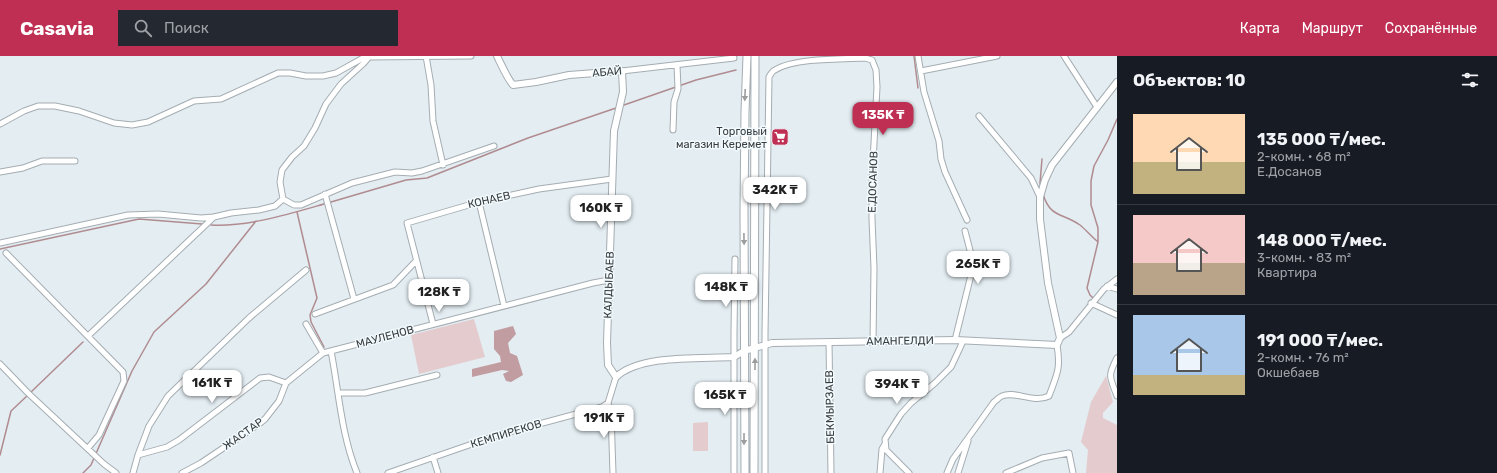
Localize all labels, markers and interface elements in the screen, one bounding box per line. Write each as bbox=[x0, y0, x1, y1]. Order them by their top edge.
search box bbox=[118, 10, 398, 46]
text: Casavia bbox=[20, 17, 94, 40]
icon: search bbox=[132, 17, 154, 39]
text: Поиск bbox=[164, 19, 209, 37]
text: Карта bbox=[1240, 20, 1280, 37]
text: Маршрут bbox=[1302, 20, 1363, 37]
text: Сохранённые bbox=[1385, 20, 1477, 37]
street label: АБАЙ bbox=[592, 64, 622, 80]
icon: filters bbox=[1459, 69, 1481, 91]
text: Объектов: 10 bbox=[1133, 70, 1246, 90]
one-way arrow bbox=[742, 89, 749, 101]
pin: 135K ₸ bbox=[850, 102, 916, 136]
text: 135K ₸ bbox=[862, 107, 904, 122]
place label: Торговый магазин Керемет bbox=[676, 125, 767, 151]
supermarket icon: Торговый магазин Керемет bbox=[770, 127, 790, 147]
text: 135 000 ₸/мес. bbox=[1257, 129, 1386, 149]
icon: home bbox=[1165, 130, 1213, 178]
text: 2-комн. · 68 m² bbox=[1257, 149, 1351, 164]
street label: Е.ДОСАНОВ bbox=[865, 151, 881, 213]
text: Е.Досанов bbox=[1257, 164, 1322, 179]
pin: 342K ₸ bbox=[742, 177, 808, 211]
text: 342K ₸ bbox=[752, 182, 798, 197]
street label: КОНАЕВ bbox=[466, 189, 512, 211]
pin: 160K ₸ bbox=[568, 195, 634, 229]
text: 160K ₸ bbox=[579, 200, 623, 215]
text: 148 000 ₸/мес. bbox=[1257, 230, 1387, 250]
icon: home bbox=[1165, 231, 1213, 279]
one-way arrow bbox=[741, 233, 748, 245]
text: 3-комн. · 83 m² bbox=[1257, 250, 1351, 265]
street label: КАЛДЫБАЕВ bbox=[601, 251, 617, 319]
pin: 265K ₸ bbox=[945, 251, 1011, 285]
text: 265K ₸ bbox=[956, 256, 1000, 271]
text: Квартира bbox=[1257, 265, 1317, 280]
pin: 148K ₸ bbox=[693, 274, 759, 308]
pin: 128K ₸ bbox=[406, 279, 472, 313]
text: 148K ₸ bbox=[704, 279, 748, 294]
text: 128K ₸ bbox=[417, 284, 461, 299]
street label: МАУЛЕНОВ bbox=[355, 323, 415, 351]
text: 191 000 ₸/мес. bbox=[1257, 330, 1383, 350]
icon: home bbox=[1165, 331, 1213, 379]
street label: АМАНГЕЛДИ bbox=[866, 334, 934, 348]
text: 2-комн. · 76 m² bbox=[1257, 350, 1349, 365]
one-way arrow bbox=[752, 357, 758, 370]
text: Окшебаев bbox=[1257, 365, 1320, 380]
pin: 161K ₸ bbox=[179, 370, 245, 404]
street label: БЕКМЫРЗАЕВ bbox=[823, 370, 837, 444]
pin: 394K ₸ bbox=[864, 371, 930, 405]
text: 161K ₸ bbox=[192, 375, 232, 390]
text: 394K ₸ bbox=[874, 376, 920, 391]
pin: 165K ₸ bbox=[692, 382, 758, 416]
text: 165K ₸ bbox=[704, 387, 746, 402]
pin: 191K ₸ bbox=[571, 405, 637, 439]
text: 191K ₸ bbox=[584, 410, 624, 425]
street label: ЖАСТАР bbox=[220, 415, 266, 453]
street label: КЕМПИРЕКОВ bbox=[469, 417, 543, 451]
one-way arrow bbox=[741, 433, 747, 446]

